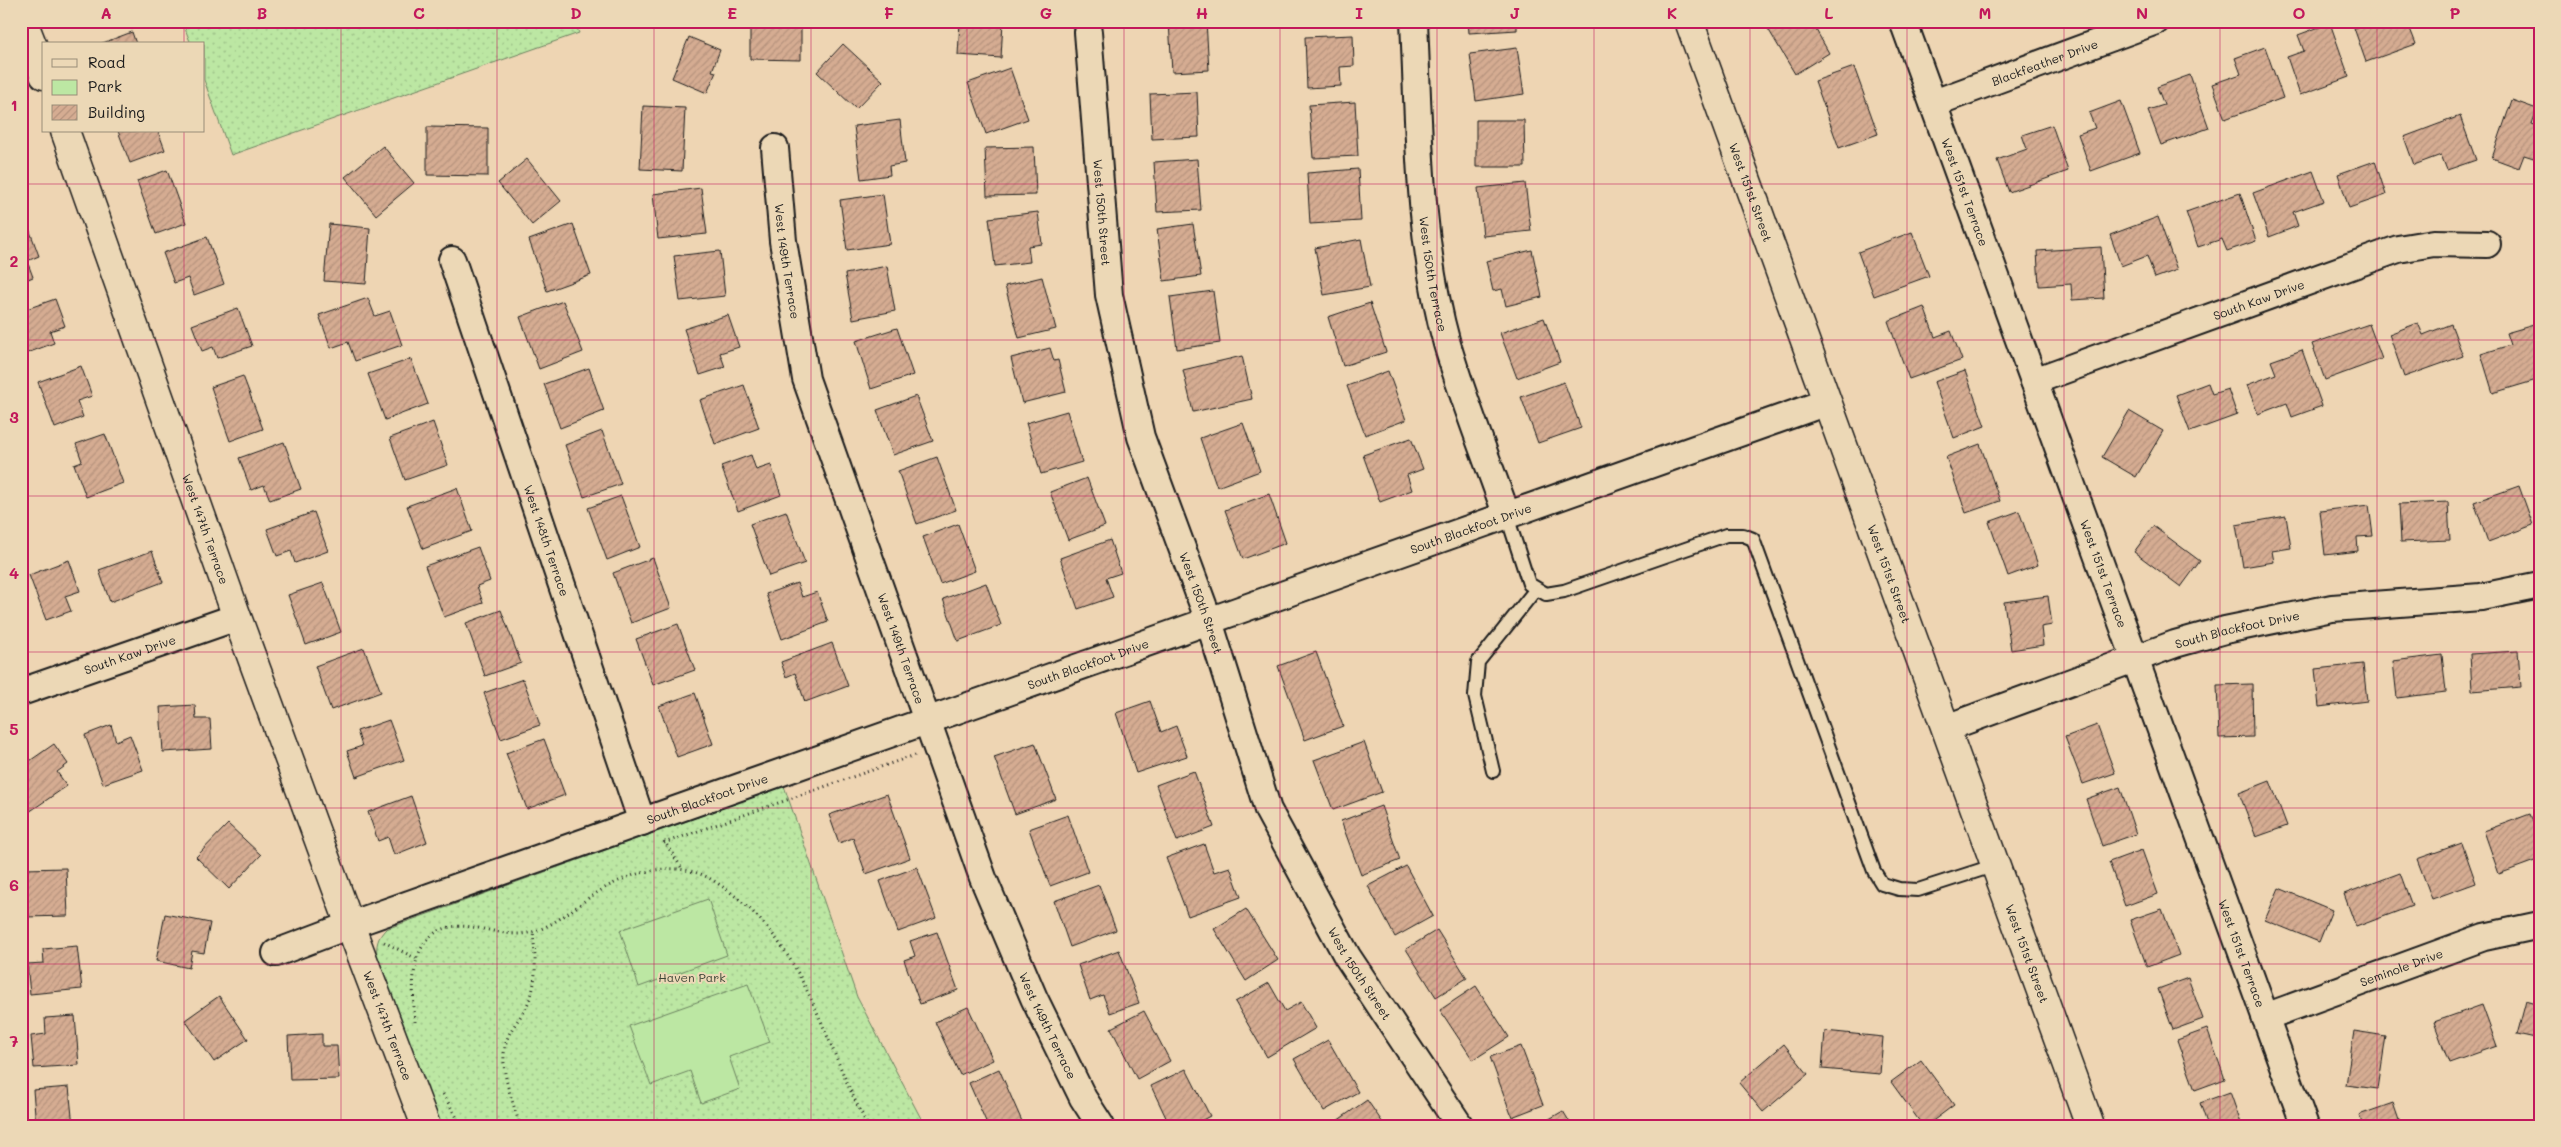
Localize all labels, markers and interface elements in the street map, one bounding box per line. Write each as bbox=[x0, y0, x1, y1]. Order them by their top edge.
text: A bbox=[100, 2, 112, 23]
text: B bbox=[257, 2, 267, 23]
text: C bbox=[413, 2, 425, 23]
text: D bbox=[570, 2, 582, 23]
text: E bbox=[727, 2, 737, 23]
text: F bbox=[884, 2, 894, 23]
text: G bbox=[1040, 2, 1052, 23]
text: H bbox=[1196, 2, 1208, 23]
text: I bbox=[1355, 2, 1363, 23]
text: J bbox=[1510, 2, 1520, 23]
text: K bbox=[1667, 2, 1677, 23]
text: L bbox=[1824, 2, 1834, 23]
text: M bbox=[1979, 2, 1991, 23]
text: N bbox=[2136, 2, 2148, 23]
text: O bbox=[2293, 2, 2306, 23]
text: P bbox=[2450, 2, 2461, 23]
street label: Blackfeather Drive bbox=[1989, 35, 2100, 89]
legend bbox=[42, 42, 205, 132]
text: Road bbox=[88, 52, 125, 72]
text: Park bbox=[88, 76, 122, 96]
text: 1 bbox=[10, 94, 18, 115]
text: Building bbox=[88, 102, 145, 122]
street label: West 151st Terrace bbox=[1938, 136, 1992, 248]
street label: West 151st Street bbox=[1726, 141, 1776, 244]
street label: West 150th Street bbox=[1090, 159, 1115, 266]
street label: West 149th Terrace bbox=[772, 203, 804, 320]
street label: West 150th Terrace bbox=[1416, 215, 1451, 333]
text: 2 bbox=[10, 250, 19, 271]
street label: South Kaw Drive bbox=[2211, 276, 2307, 323]
text: 3 bbox=[9, 406, 19, 427]
street label: West 147th Terrace bbox=[179, 471, 233, 586]
street label: West 148th Terrace bbox=[521, 483, 573, 598]
street label: South Blackfoot Drive bbox=[1408, 499, 1533, 557]
street label: West 151st Terrace bbox=[2077, 517, 2131, 630]
street label: West 151st Street bbox=[1864, 522, 1915, 625]
street label: West 150th Street bbox=[1176, 550, 1227, 656]
text: 4 bbox=[9, 562, 19, 583]
street label: West 149th Terrace bbox=[875, 591, 929, 706]
street label: South Blackfoot Drive bbox=[2173, 607, 2301, 652]
street label: South Kaw Drive bbox=[82, 631, 178, 678]
street label: South Blackfoot Drive bbox=[1025, 635, 1151, 693]
text: 5 bbox=[9, 718, 19, 739]
street label: South Blackfoot Drive bbox=[644, 770, 770, 827]
text: 6 bbox=[9, 874, 19, 895]
street label: West 151st Terrace bbox=[2215, 897, 2269, 1009]
street label: West 151st Street bbox=[2002, 902, 2053, 1005]
street label: West 150th Street bbox=[1325, 924, 1395, 1023]
street label: Seminole Drive bbox=[2357, 945, 2445, 990]
street label: West 147th Terrace bbox=[360, 968, 416, 1083]
park label: Haven Park bbox=[658, 969, 726, 985]
street label: West 149th Terrace bbox=[1016, 970, 1080, 1082]
text: 7 bbox=[10, 1030, 19, 1051]

